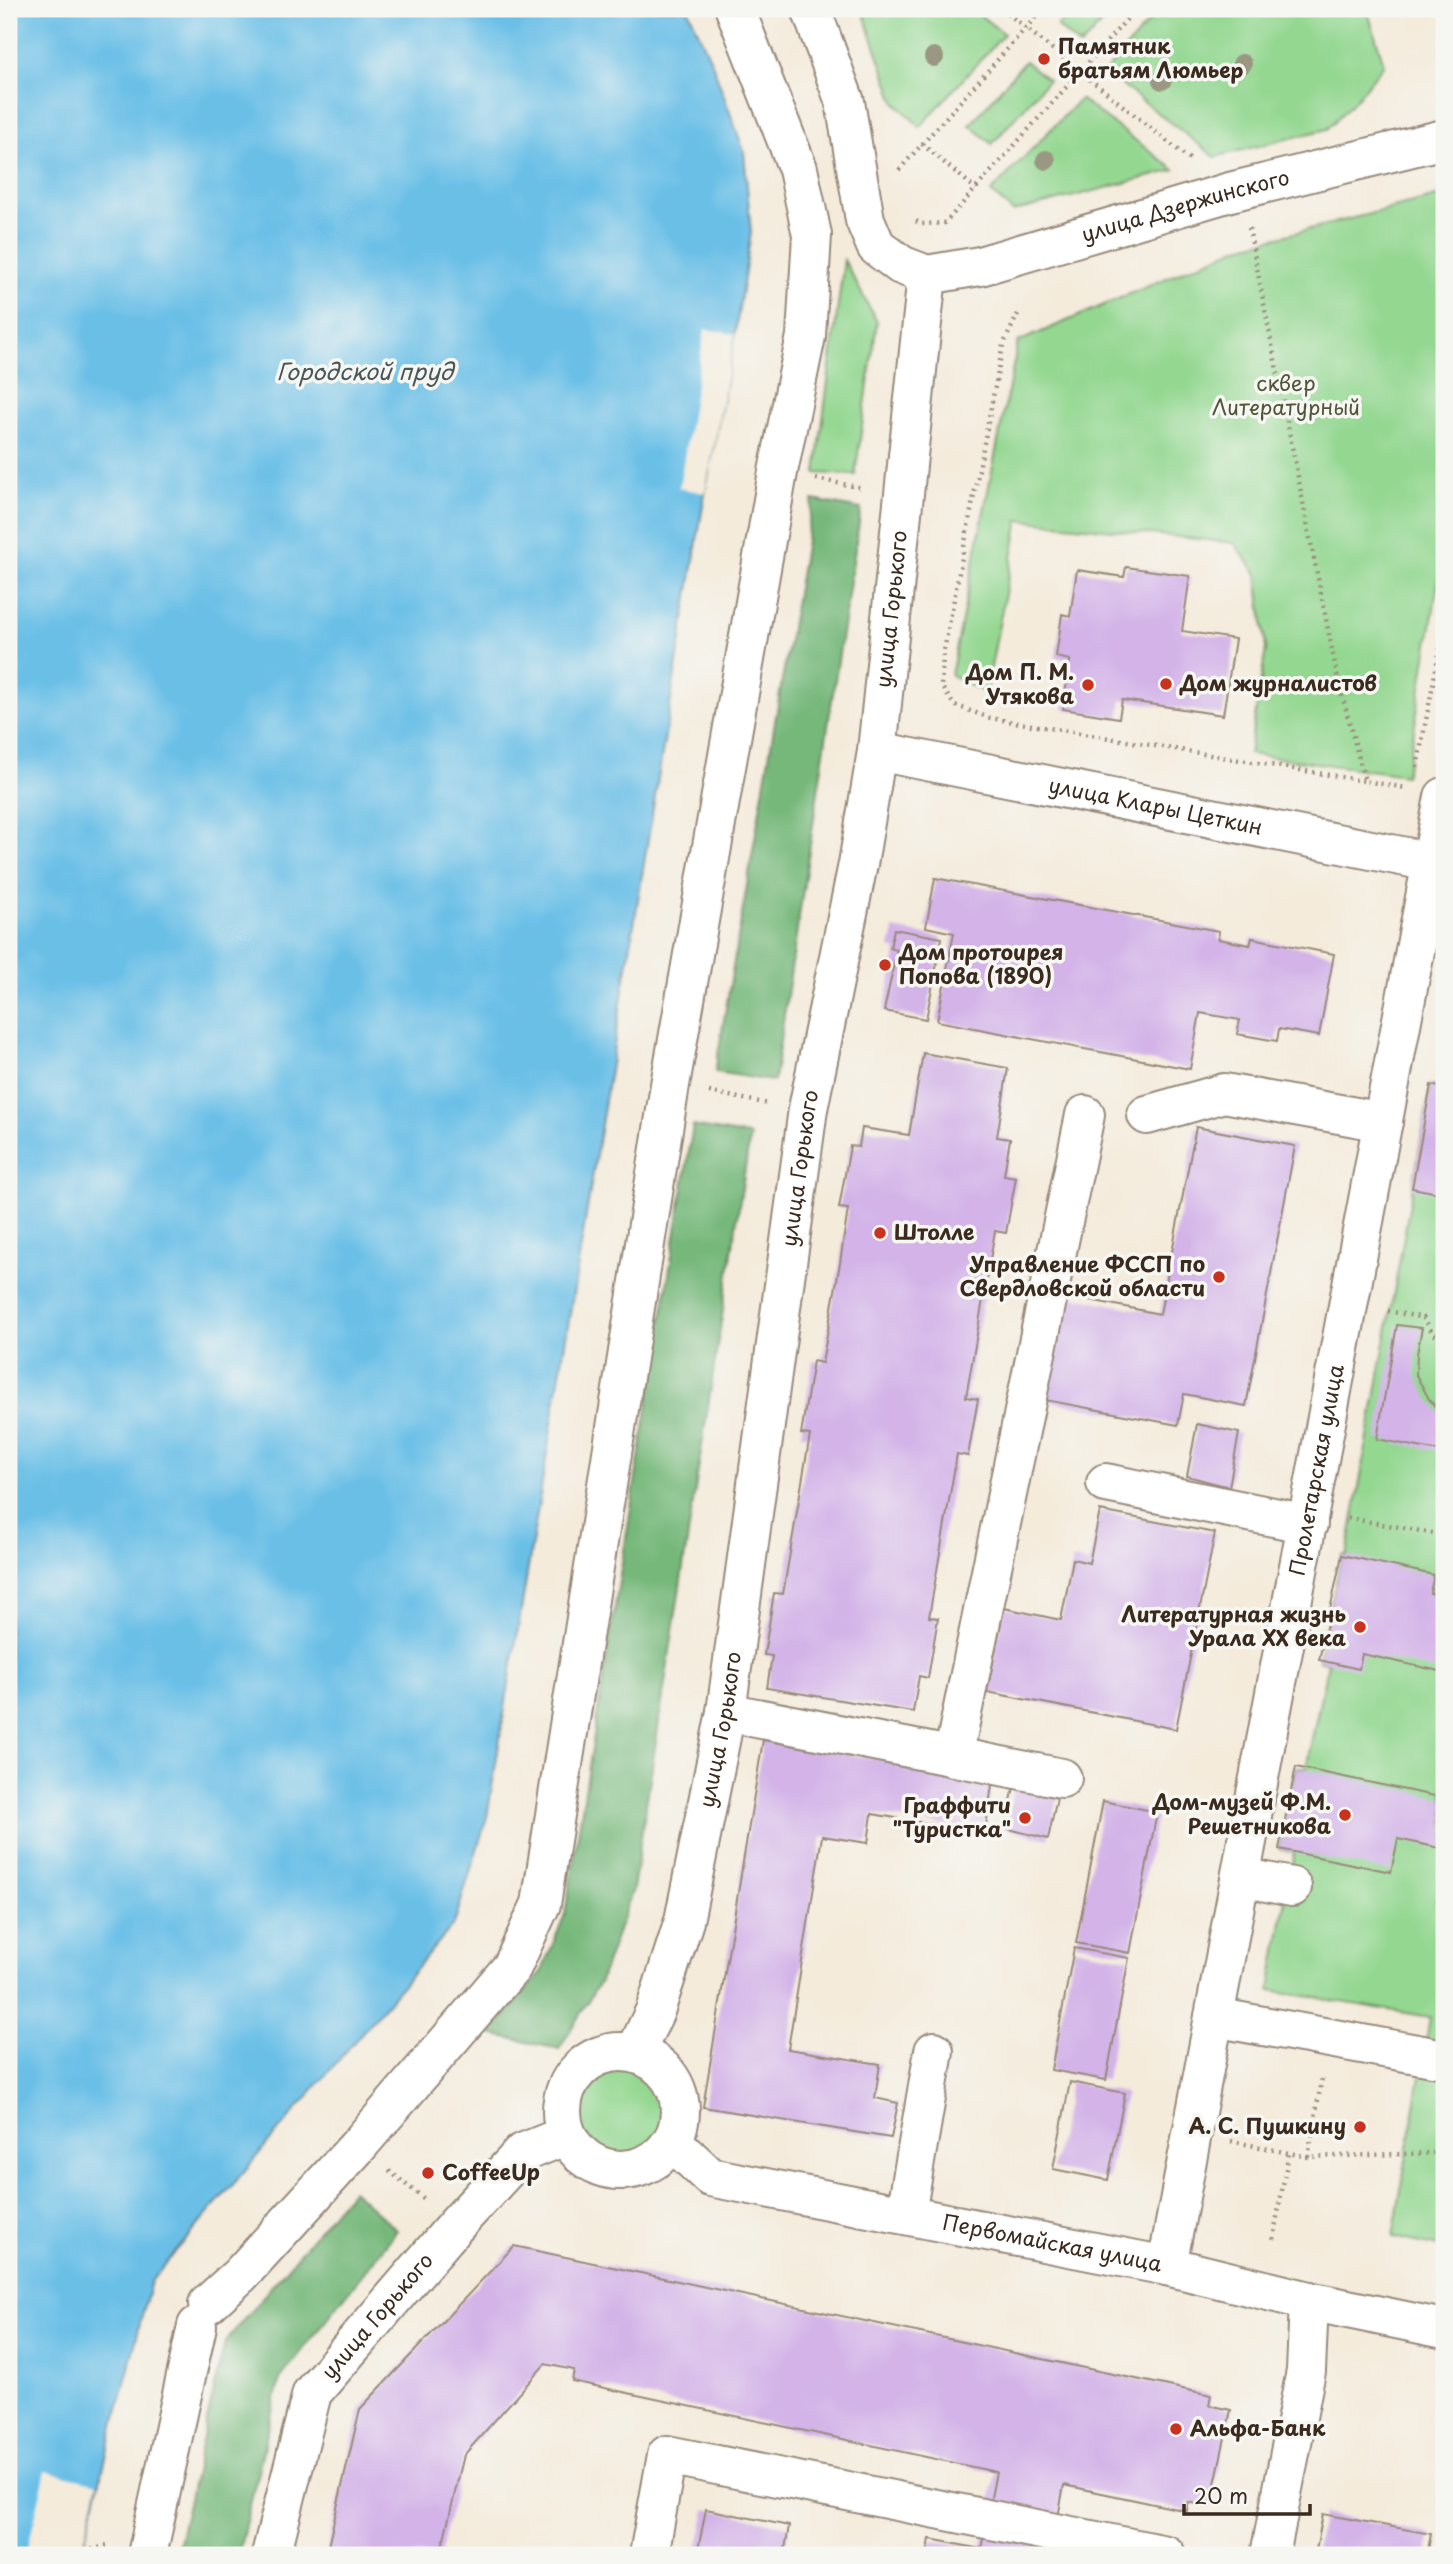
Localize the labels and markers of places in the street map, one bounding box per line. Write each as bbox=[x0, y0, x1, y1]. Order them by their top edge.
place label: Памятник братьям Люмьер bbox=[1058, 29, 1244, 85]
marker: Памятник братьям Люмьер bbox=[1036, 51, 1052, 67]
place label: Дом П. М. Утякова bbox=[965, 655, 1074, 711]
place label: Дом журналистов bbox=[1179, 666, 1377, 698]
marker: Дом журналистов bbox=[1158, 676, 1174, 692]
marker: Дом П. М. Утякова bbox=[1080, 677, 1096, 693]
place label: Дом протоирея Попова (1890) bbox=[898, 935, 1063, 991]
marker: Дом протоирея Попова (1890) bbox=[877, 957, 893, 973]
place label: Штолле bbox=[894, 1215, 975, 1247]
marker: Штолле bbox=[872, 1225, 888, 1241]
place label: Управление ФССП по Свердловской области bbox=[960, 1247, 1205, 1303]
marker: Управление ФССП по Свердловской области bbox=[1211, 1269, 1227, 1285]
place label: Литературная жизнь Урала XX века bbox=[1121, 1597, 1346, 1653]
marker: Литературная жизнь Урала XX века bbox=[1352, 1619, 1368, 1635]
place label: Дом-музей Ф.М. Решетникова bbox=[1152, 1785, 1331, 1841]
place label: Граффити "Туристка" bbox=[892, 1788, 1011, 1844]
marker: Дом-музей Ф.М. Решетникова bbox=[1337, 1807, 1353, 1823]
marker: Граффити "Туристка" bbox=[1017, 1810, 1033, 1826]
place label: А. С. Пушкину bbox=[1189, 2109, 1346, 2141]
marker: А. С. Пушкину bbox=[1352, 2119, 1368, 2135]
place label: CoffeeUp bbox=[442, 2155, 540, 2187]
marker: CoffeeUp bbox=[420, 2165, 436, 2181]
place label: Альфа-Банк bbox=[1190, 2411, 1326, 2443]
marker: Альфа-Банк bbox=[1168, 2421, 1184, 2437]

